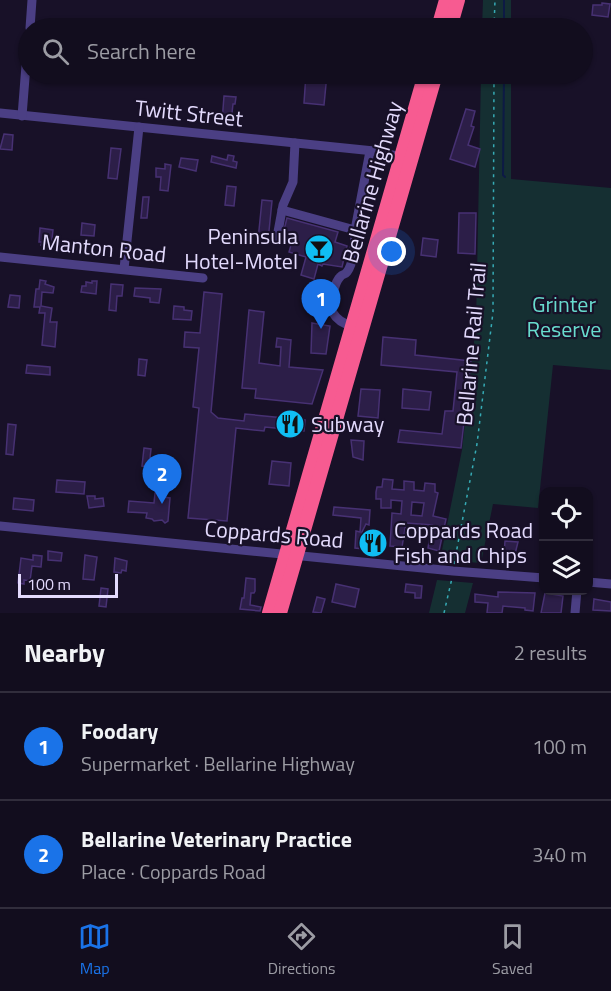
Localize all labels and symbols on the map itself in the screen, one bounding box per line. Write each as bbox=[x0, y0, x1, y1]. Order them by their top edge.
street label: Twitt Street bbox=[133, 90, 245, 136]
street label: Bellarine Highway bbox=[333, 97, 411, 267]
place label: Peninsula Hotel-Motel bbox=[184, 219, 298, 278]
street label: Manton Road bbox=[40, 225, 168, 271]
bar icon: Peninsula Hotel-Motel bbox=[303, 233, 335, 265]
your location bbox=[377, 237, 406, 266]
street label: Bellarine Rail Trail bbox=[447, 261, 495, 427]
pin: 1 bbox=[302, 280, 340, 329]
park label: Grinter Reserve bbox=[527, 287, 601, 346]
place label: Subway bbox=[311, 407, 385, 441]
restaurant icon: Subway bbox=[274, 408, 306, 440]
pin: 2 bbox=[142, 454, 182, 504]
street label: Coppards Road bbox=[203, 511, 345, 557]
place label: Coppards Road Fish and Chips bbox=[394, 513, 533, 572]
restaurant icon: Coppards Road Fish and Chips bbox=[357, 527, 389, 559]
scale bar bbox=[18, 571, 118, 598]

